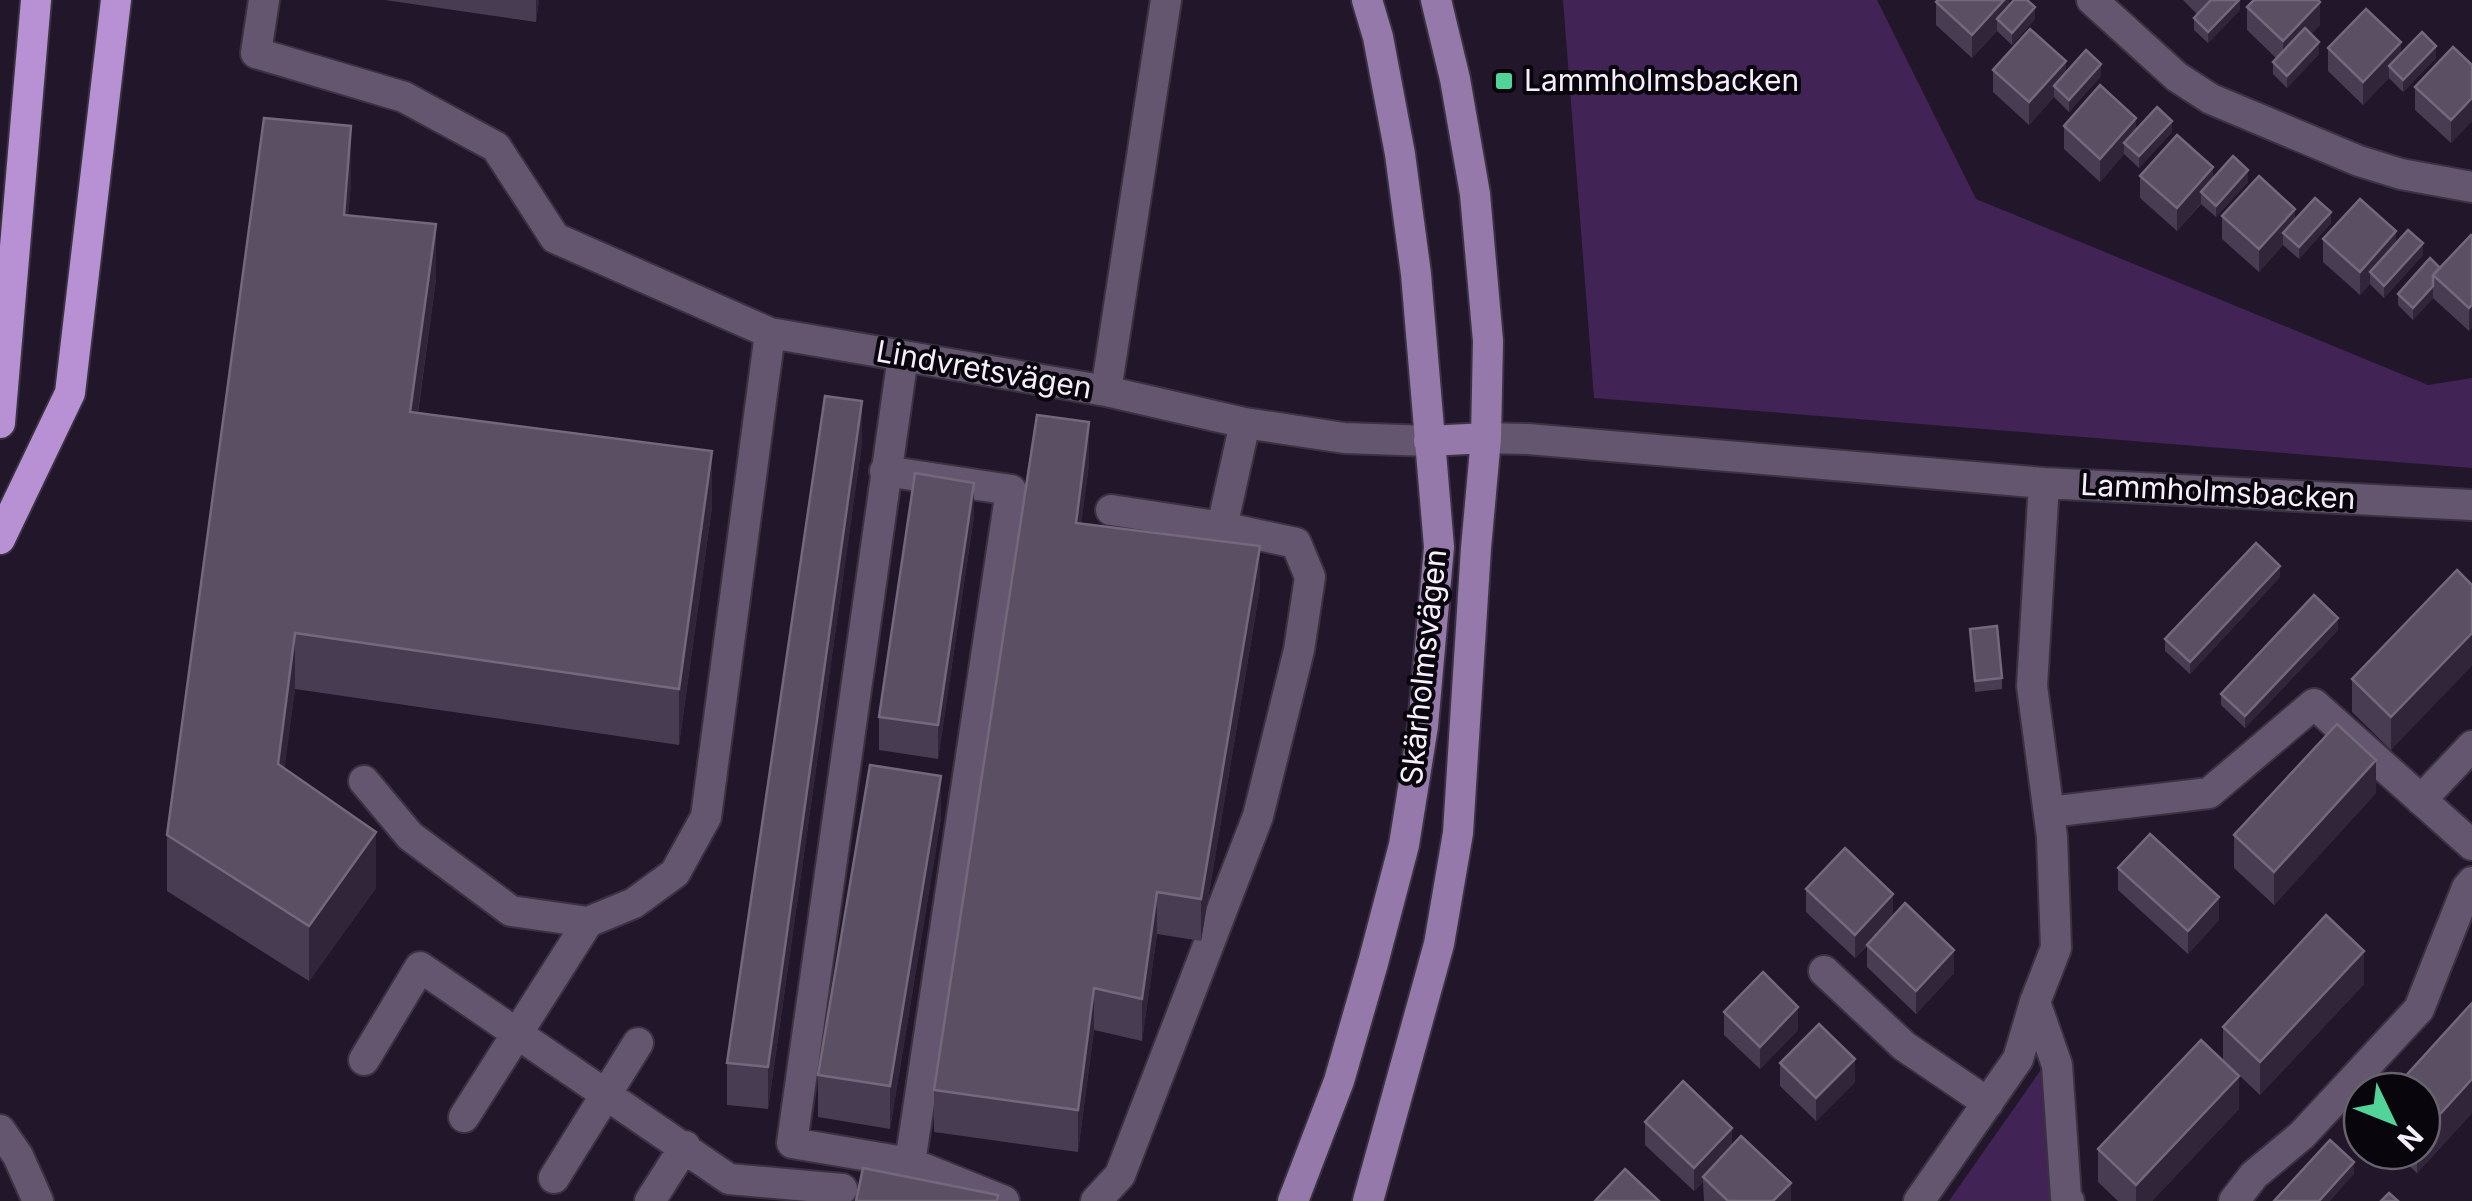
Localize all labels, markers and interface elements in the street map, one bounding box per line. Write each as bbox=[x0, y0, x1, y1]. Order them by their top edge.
place label: Lammholmsbacken bbox=[1524, 62, 1799, 98]
marker: Lammholmsbacken bbox=[1493, 70, 1515, 92]
street label: Lindvretsvägen bbox=[874, 332, 1095, 406]
street label: Lammholmsbacken bbox=[2080, 466, 2356, 516]
street label: Skärholmsvägen bbox=[1393, 547, 1453, 786]
north arrow bbox=[2342, 1071, 2442, 1171]
text: N bbox=[2391, 1119, 2430, 1157]

